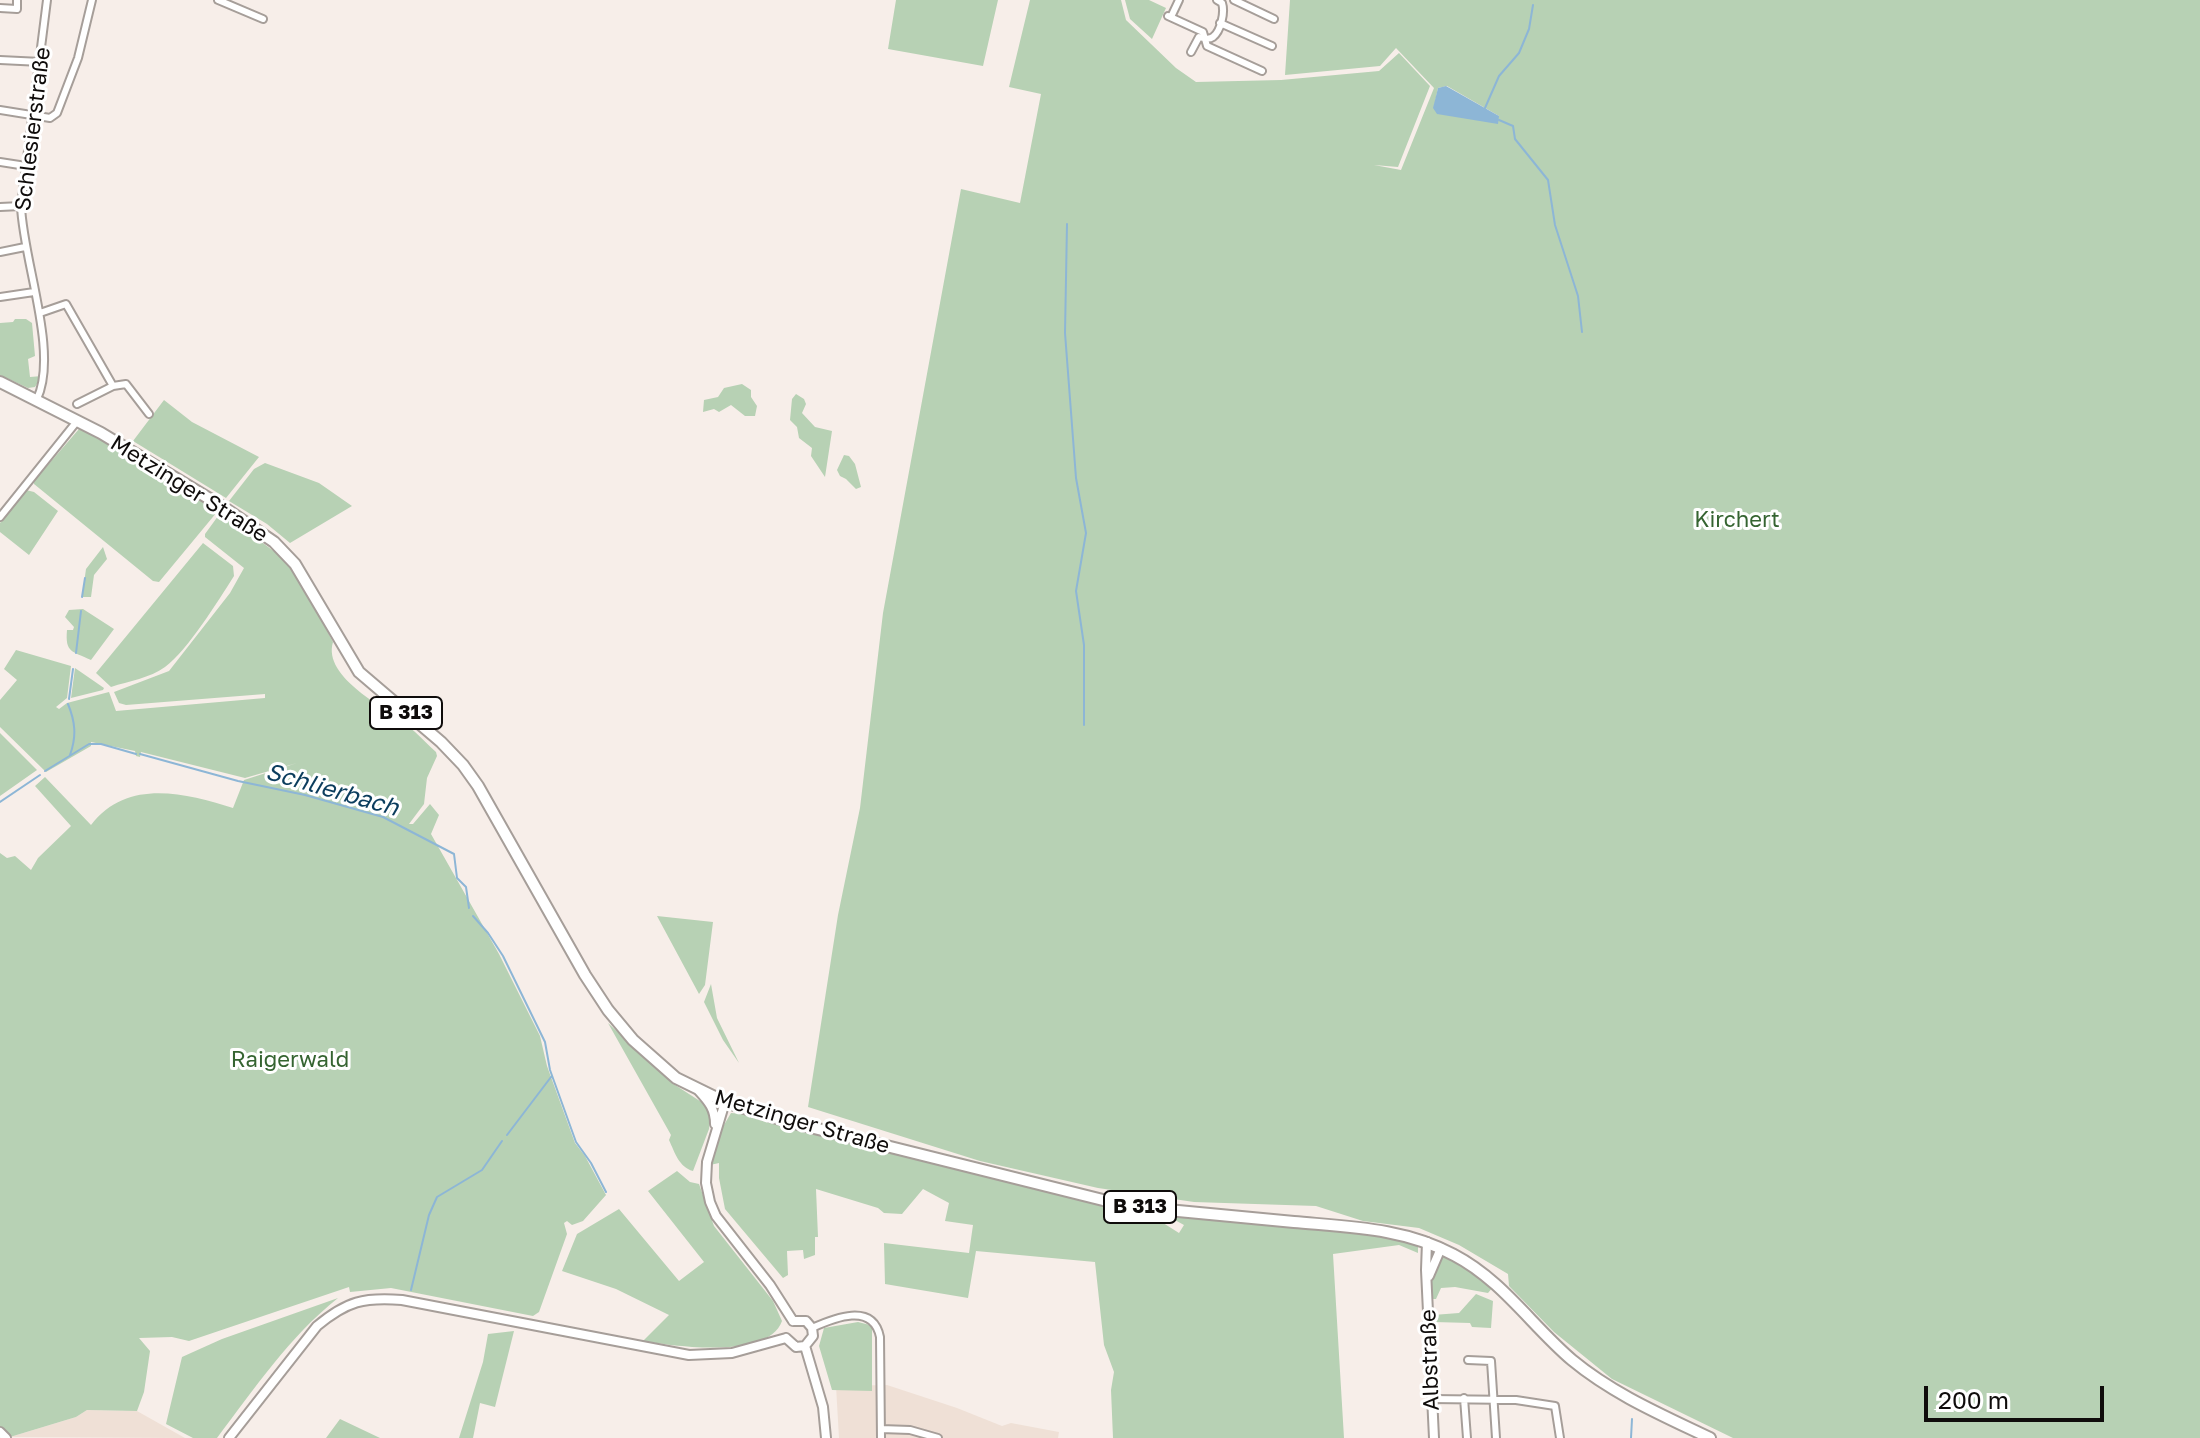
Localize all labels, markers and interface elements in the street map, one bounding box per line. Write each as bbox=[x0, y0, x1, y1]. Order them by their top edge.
street label: Schlesierstraße bbox=[10, 46, 56, 212]
street label: Metzinger Straße bbox=[105, 430, 273, 548]
park label: Kirchert bbox=[1694, 507, 1780, 533]
road number: B 313 bbox=[370, 697, 442, 729]
water label: Schlierbach bbox=[262, 757, 402, 823]
park label: Raigerwald bbox=[231, 1047, 349, 1073]
street label: Metzinger Straße bbox=[712, 1084, 892, 1160]
road number: B 313 bbox=[1104, 1191, 1176, 1223]
street label: Albstraße bbox=[1415, 1309, 1445, 1411]
scale bar bbox=[1928, 1370, 2108, 1420]
text: 200 m bbox=[1938, 1385, 2009, 1414]

